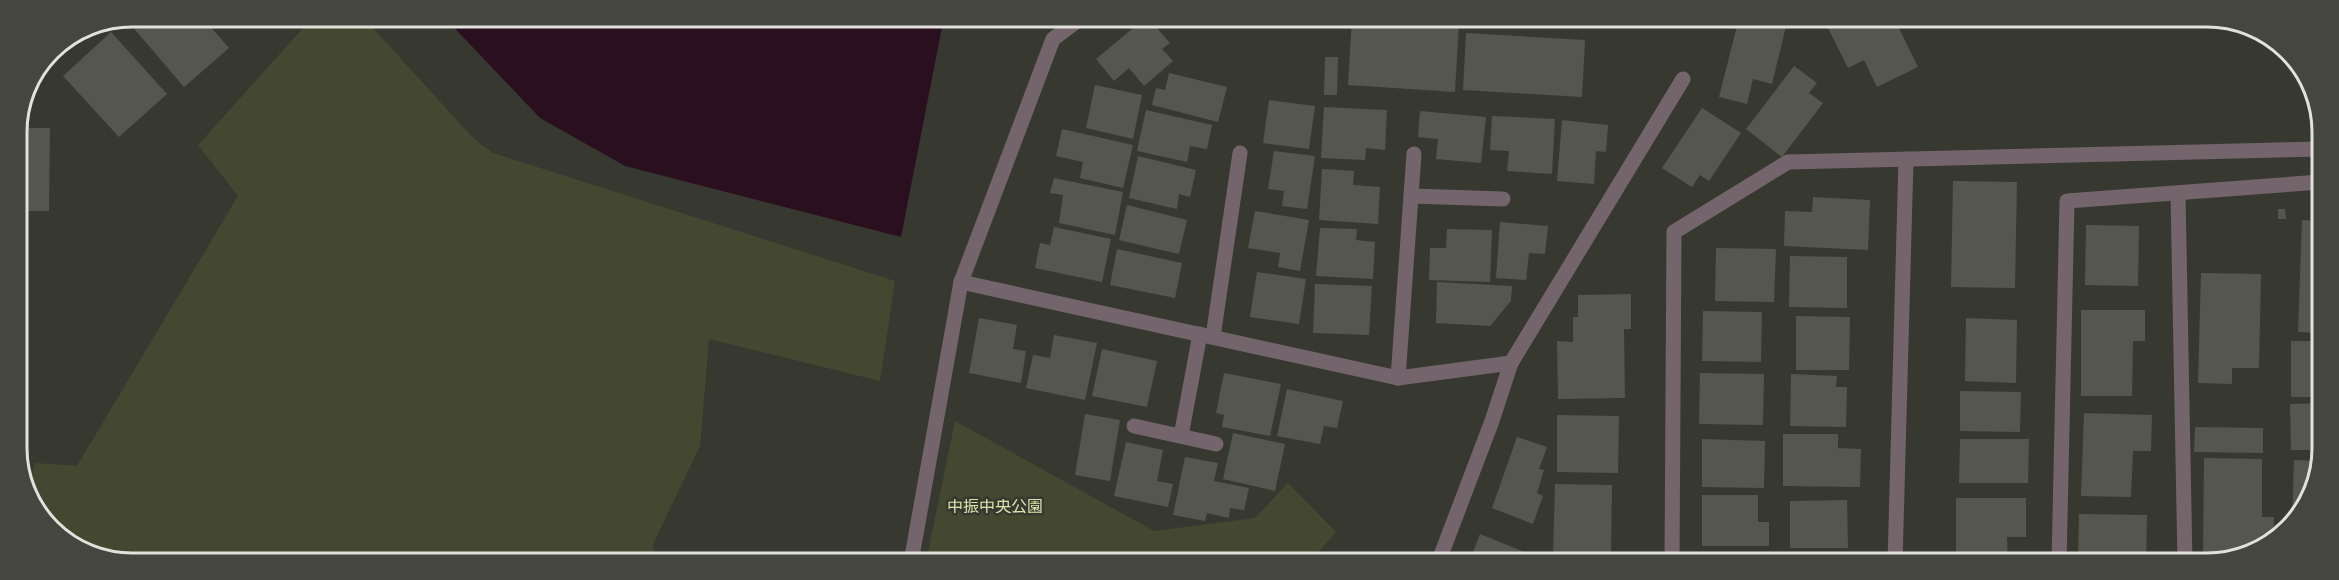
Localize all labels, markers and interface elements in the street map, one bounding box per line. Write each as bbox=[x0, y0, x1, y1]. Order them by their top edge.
park label: 中振中央公園 bbox=[947, 497, 1043, 515]

